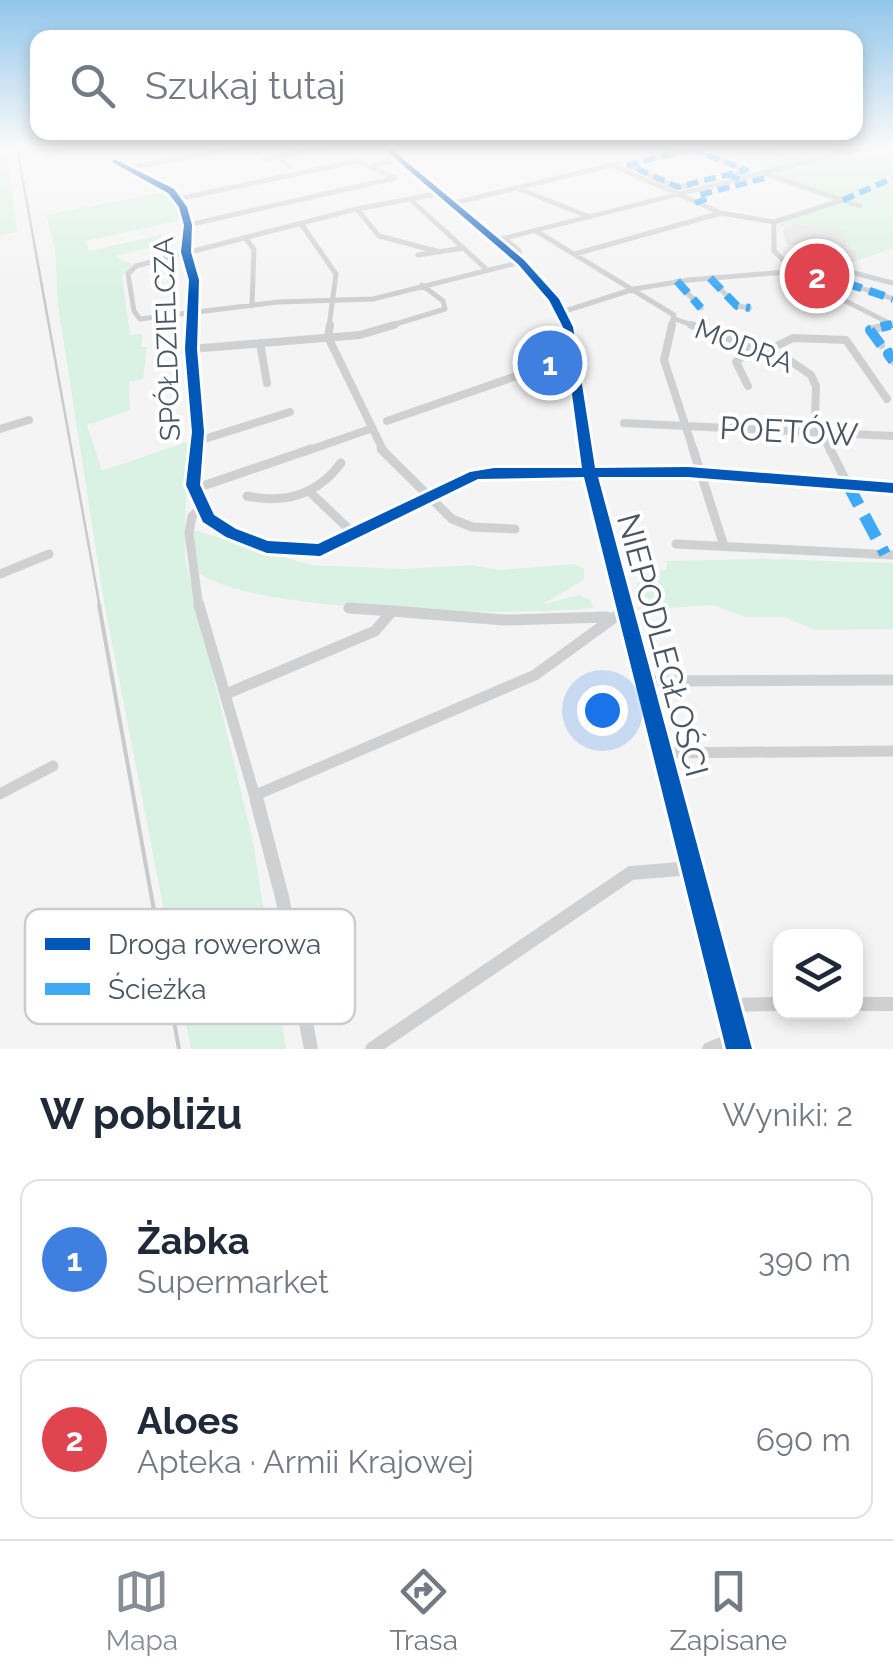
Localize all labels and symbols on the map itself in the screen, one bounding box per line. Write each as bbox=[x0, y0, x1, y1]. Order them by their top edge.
street label: SPÓŁDZIELCZA bbox=[147, 236, 187, 442]
pin: 2 bbox=[784, 238, 850, 314]
street label: MODRA bbox=[690, 312, 798, 380]
pin: 1 bbox=[518, 326, 582, 400]
street label: POETÓW bbox=[719, 409, 860, 453]
street label: NIEPODLEGŁOŚCI bbox=[610, 509, 716, 781]
your location bbox=[577, 685, 628, 736]
legend bbox=[25, 909, 355, 1024]
text: Droga rowerowa bbox=[108, 928, 321, 961]
text: Ścieżka bbox=[108, 972, 207, 1006]

